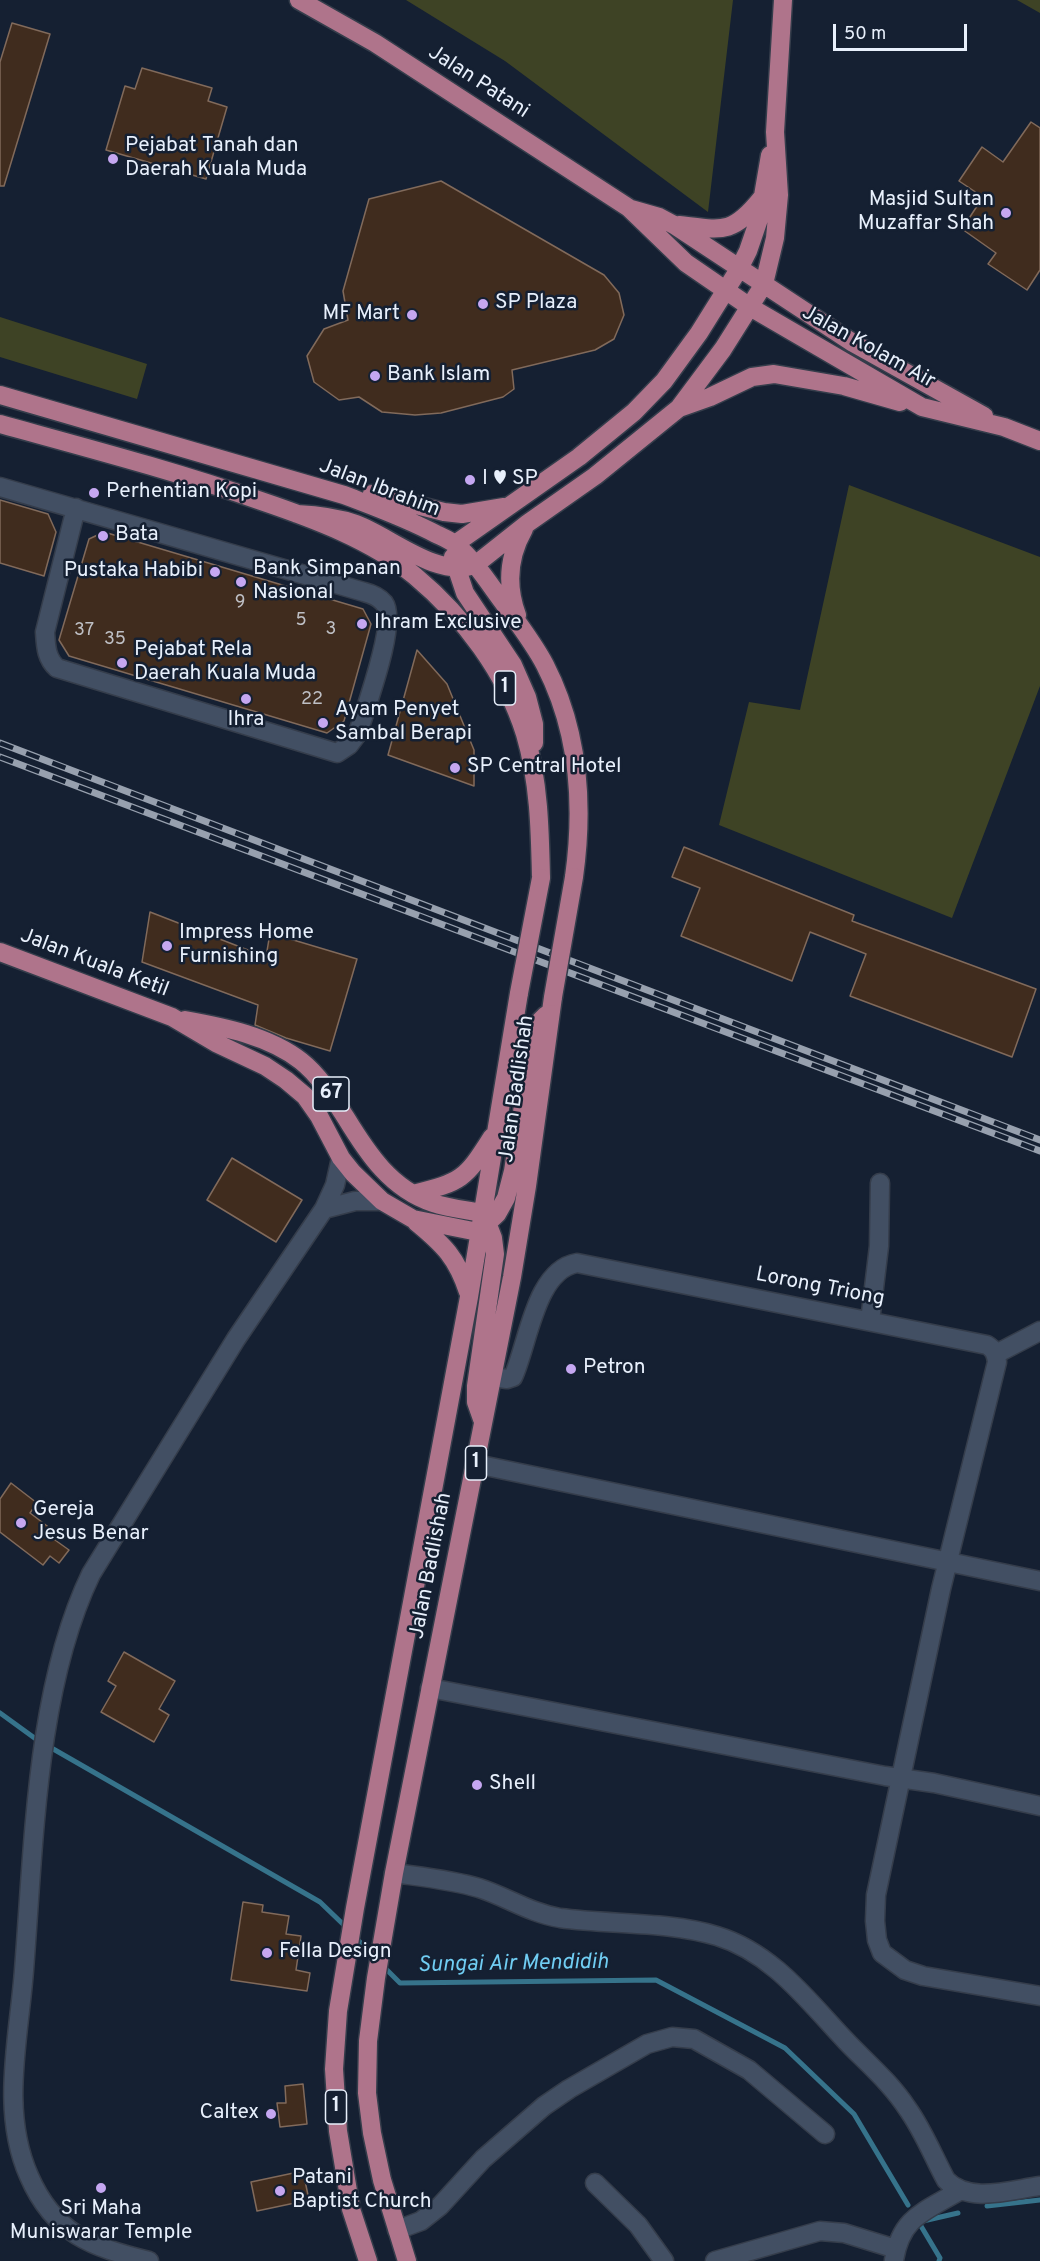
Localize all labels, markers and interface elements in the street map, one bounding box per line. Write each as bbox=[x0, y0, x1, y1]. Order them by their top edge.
scale bar bbox=[836, 12, 970, 50]
text: 50 m bbox=[844, 23, 886, 46]
street label: Jalan Patani bbox=[423, 41, 533, 125]
place label: Pejabat Tanah dan Daerah Kuala Muda bbox=[125, 134, 307, 184]
marker: Pejabat Tanah dan Daerah Kuala Muda bbox=[106, 152, 120, 166]
place label: Masjid Sultan Muzaffar Shah bbox=[858, 188, 994, 238]
marker: Masjid Sultan Muzaffar Shah bbox=[999, 206, 1013, 220]
place label: SP Plaza bbox=[495, 291, 577, 317]
marker: SP Plaza bbox=[476, 297, 490, 311]
street label: Jalan Kolam Air bbox=[797, 301, 939, 395]
place label: MF Mart bbox=[322, 302, 400, 328]
marker: MF Mart bbox=[405, 308, 419, 322]
place label: Bank Islam bbox=[387, 363, 490, 389]
marker: Bank Islam bbox=[368, 369, 382, 383]
street label: Jalan Ibrahim bbox=[315, 454, 443, 524]
place label: I ♥ SP bbox=[482, 467, 538, 493]
marker: I ♥ SP bbox=[463, 473, 477, 487]
place label: Perhentian Kopi bbox=[106, 480, 257, 506]
marker: Perhentian Kopi bbox=[87, 486, 101, 500]
place label: Bata bbox=[115, 523, 158, 549]
marker: Bata bbox=[96, 529, 110, 543]
place label: Bank Simpanan Nasional bbox=[253, 557, 401, 607]
place label: Pustaka Habibi bbox=[64, 559, 203, 585]
marker: Pustaka Habibi bbox=[208, 565, 222, 579]
marker: Bank Simpanan Nasional bbox=[234, 575, 248, 589]
house number: 9 bbox=[235, 592, 245, 614]
house number: 5 bbox=[295, 610, 307, 632]
place label: Ihram Exclusive bbox=[374, 611, 522, 637]
marker: Ihram Exclusive bbox=[355, 617, 369, 631]
house number: 3 bbox=[326, 619, 336, 641]
house number: 37 bbox=[74, 620, 94, 642]
house number: 35 bbox=[104, 629, 126, 651]
place label: Pejabat Rela Daerah Kuala Muda bbox=[134, 638, 316, 688]
marker: Pejabat Rela Daerah Kuala Muda bbox=[115, 656, 129, 670]
road number: 1 bbox=[494, 671, 516, 705]
house number: 22 bbox=[301, 689, 323, 711]
marker: Ihra bbox=[239, 692, 253, 706]
place label: Ayam Penyet Sambal Berapi bbox=[335, 698, 472, 748]
place label: Ihra bbox=[228, 708, 264, 734]
marker: Ayam Penyet Sambal Berapi bbox=[316, 716, 330, 730]
place label: SP Central Hotel bbox=[467, 755, 622, 781]
marker: SP Central Hotel bbox=[448, 761, 462, 775]
place label: Impress Home Furnishing bbox=[179, 921, 314, 971]
street label: Jalan Kuala Ketil bbox=[16, 924, 172, 1004]
marker: Impress Home Furnishing bbox=[160, 939, 174, 953]
street label: Jalan Badlishah bbox=[495, 1014, 541, 1164]
road number: 67 bbox=[313, 1077, 349, 1111]
street label: Lorong Triong bbox=[753, 1263, 887, 1313]
place label: Petron bbox=[583, 1356, 646, 1382]
marker: Petron bbox=[564, 1362, 578, 1376]
road number: 1 bbox=[466, 1446, 486, 1480]
street label: Jalan Badlishah bbox=[405, 1491, 459, 1641]
place label: Gereja Jesus Benar bbox=[33, 1498, 149, 1548]
marker: Gereja Jesus Benar bbox=[14, 1516, 28, 1530]
place label: Shell bbox=[489, 1772, 536, 1798]
marker: Shell bbox=[470, 1778, 484, 1792]
place label: Fella Design bbox=[279, 1940, 392, 1966]
marker: Fella Design bbox=[260, 1946, 274, 1960]
water label: Sungai Air Mendidih bbox=[417, 1950, 609, 1980]
road number: 1 bbox=[326, 2090, 346, 2124]
place label: Caltex bbox=[200, 2101, 259, 2127]
marker: Caltex bbox=[264, 2107, 278, 2121]
place label: Patani Baptist Church bbox=[292, 2166, 432, 2216]
marker: Sri Maha Muniswarar Temple bbox=[94, 2181, 108, 2195]
marker: Patani Baptist Church bbox=[273, 2184, 287, 2198]
place label: Sri Maha Muniswarar Temple bbox=[10, 2197, 192, 2247]

